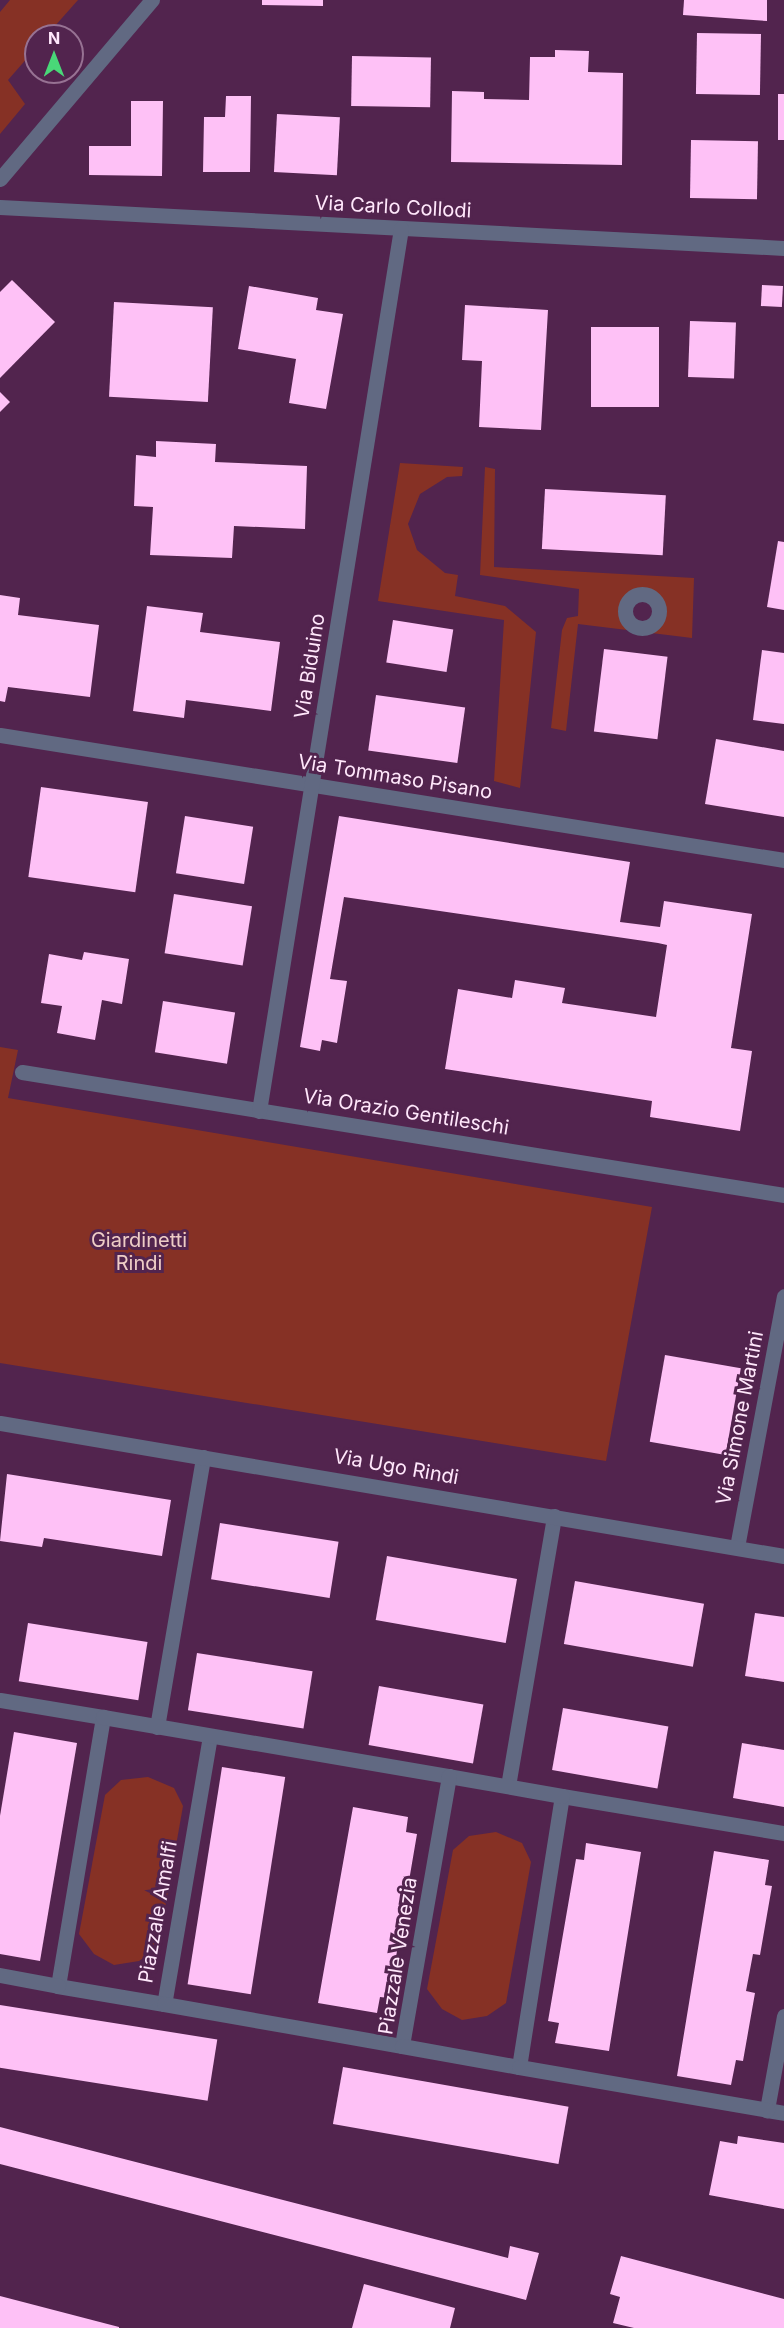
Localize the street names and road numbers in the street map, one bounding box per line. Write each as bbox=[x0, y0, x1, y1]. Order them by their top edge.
street label: Via Carlo Collodi bbox=[314, 191, 472, 223]
street label: Via Biduino bbox=[290, 612, 330, 720]
street label: Via Tommaso Pisano bbox=[296, 750, 494, 804]
street label: Via Orazio Gentileschi bbox=[301, 1084, 511, 1140]
street label: Via Simone Martini bbox=[711, 1329, 769, 1507]
street label: Via Ugo Rindi bbox=[331, 1444, 461, 1490]
street label: Piazzale Amalfi bbox=[134, 1839, 182, 1985]
street label: Piazzale Venezia bbox=[374, 1876, 422, 2036]

